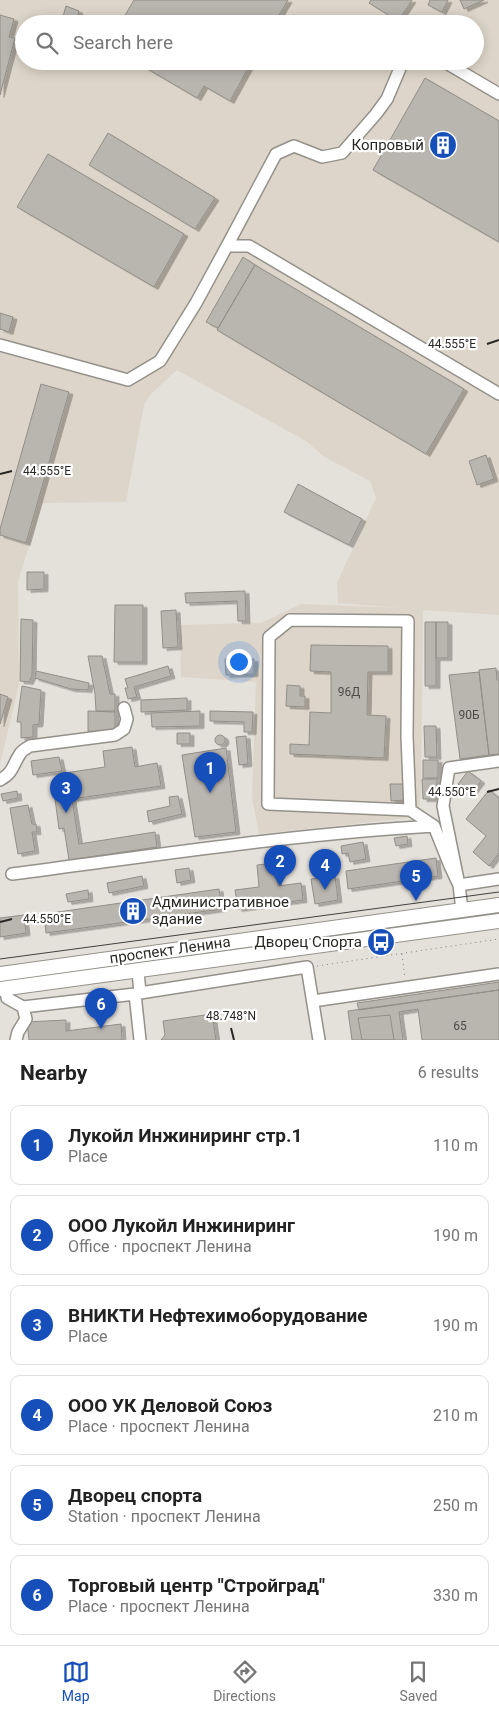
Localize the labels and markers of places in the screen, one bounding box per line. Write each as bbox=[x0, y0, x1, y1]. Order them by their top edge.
building icon: Копровый bbox=[428, 130, 458, 160]
place label: Копровый bbox=[351, 136, 424, 154]
pin: 1 bbox=[194, 752, 226, 793]
pin: 3 bbox=[50, 772, 82, 813]
pin: 2 bbox=[264, 845, 296, 886]
pin: 4 bbox=[309, 849, 341, 890]
pin: 5 bbox=[400, 860, 432, 901]
place label: Административное здание bbox=[152, 893, 289, 928]
building icon: Административное здание bbox=[118, 896, 148, 926]
bus stop icon: Дворец Спорта bbox=[366, 927, 396, 957]
place label: Дворец Спорта bbox=[255, 933, 362, 951]
pin: 6 bbox=[85, 988, 117, 1029]

